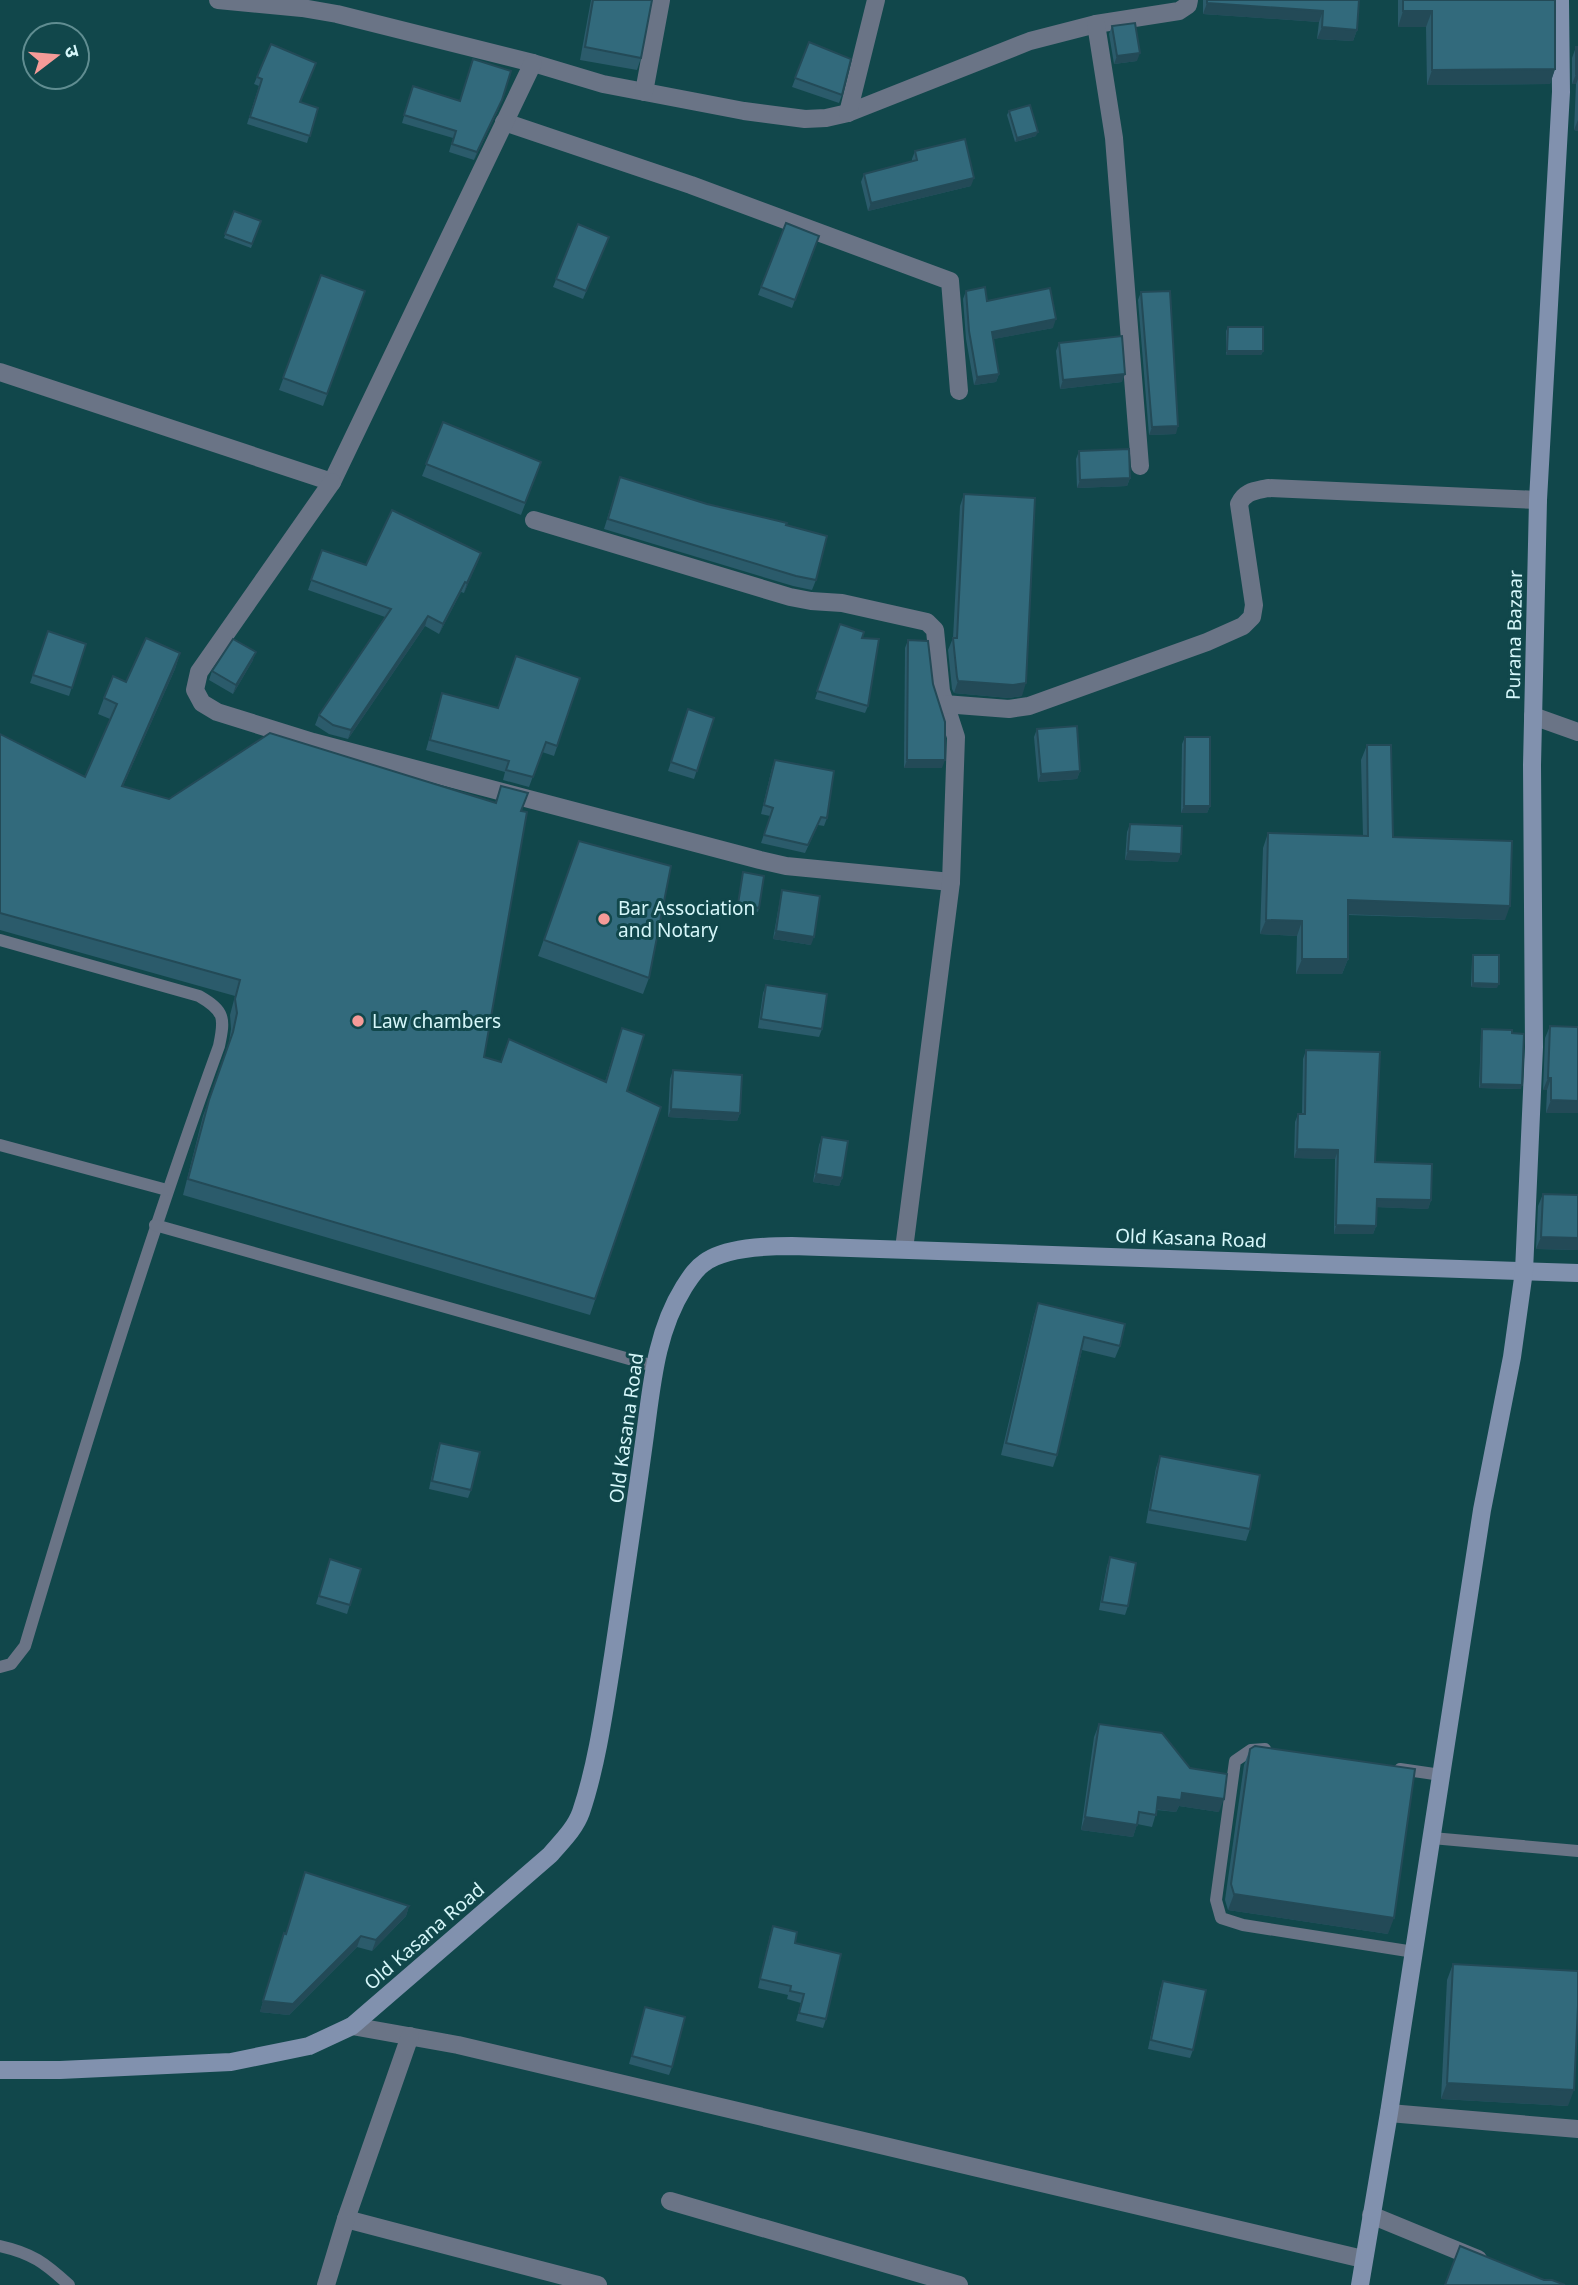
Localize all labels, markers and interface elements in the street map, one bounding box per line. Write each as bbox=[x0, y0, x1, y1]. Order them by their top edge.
north arrow bbox=[21, 21, 91, 91]
text: उ bbox=[56, 43, 84, 62]
street label: Purana Bazaar bbox=[1503, 570, 1530, 700]
place label: Bar Association and Notary bbox=[618, 898, 755, 945]
marker: Bar Association and Notary bbox=[596, 911, 612, 927]
place label: Law chambers bbox=[372, 1011, 501, 1036]
marker: Law chambers bbox=[350, 1013, 366, 1029]
street label: Old Kasana Road bbox=[1115, 1225, 1267, 1256]
street label: Old Kasana Road bbox=[606, 1352, 651, 1505]
street label: Old Kasana Road bbox=[360, 1879, 491, 1997]

